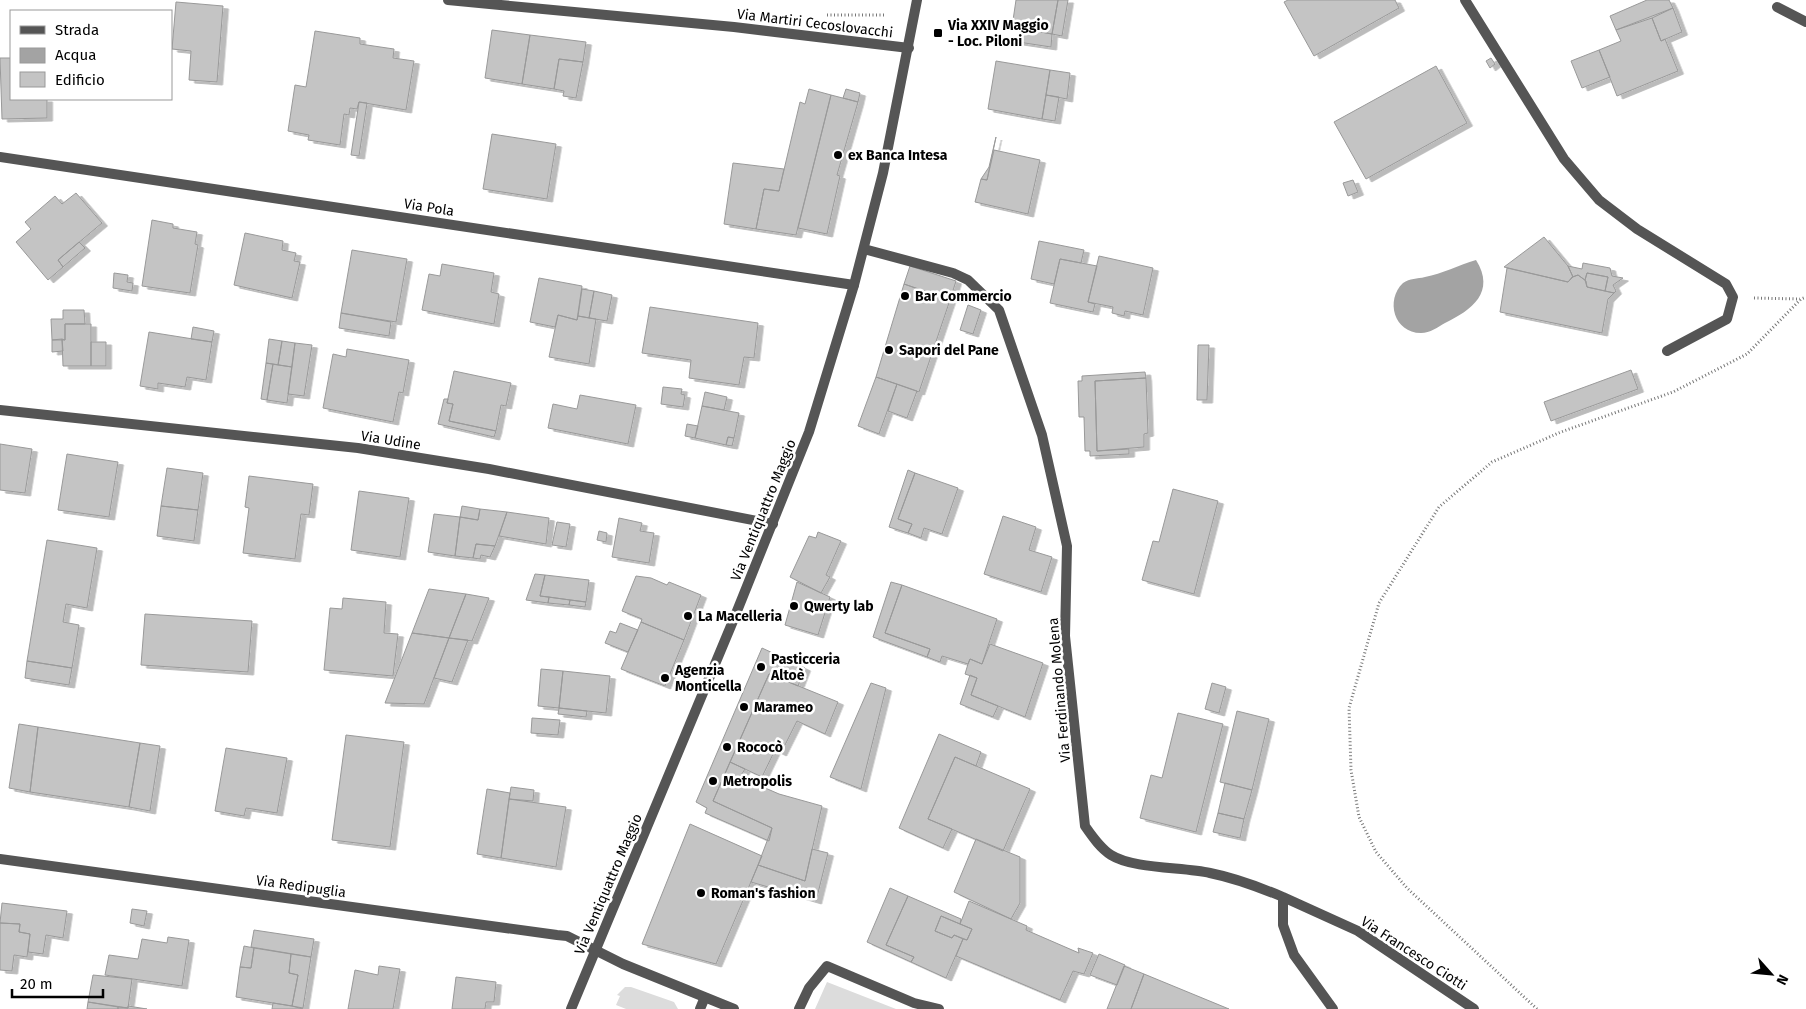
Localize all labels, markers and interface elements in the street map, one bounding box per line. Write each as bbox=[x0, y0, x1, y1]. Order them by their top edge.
street label: Via Martiri Cecoslovacchi bbox=[736, 5, 894, 42]
legend bbox=[10, 10, 172, 100]
place label: Via XXIV Maggio - Loc. Piloni bbox=[947, 17, 1049, 50]
text: Strada bbox=[55, 21, 99, 39]
marker: Via XXIV Maggio - Loc. Piloni bbox=[932, 27, 944, 39]
text: Acqua bbox=[55, 46, 96, 64]
text: Edificio bbox=[55, 71, 105, 89]
place label: ex Banca Intesa bbox=[848, 147, 948, 164]
marker: ex Banca Intesa bbox=[832, 149, 844, 161]
street label: Via Pola bbox=[403, 195, 455, 220]
place label: Bar Commercio bbox=[915, 288, 1012, 305]
marker: Bar Commercio bbox=[899, 290, 911, 302]
place label: Sapori del Pane bbox=[899, 342, 999, 359]
marker: Sapori del Pane bbox=[883, 344, 895, 356]
street label: Via Udine bbox=[360, 427, 422, 454]
street label: Via Ventiquattro Maggio bbox=[727, 437, 800, 584]
place label: Qwerty lab bbox=[804, 598, 874, 615]
marker: Qwerty lab bbox=[788, 600, 800, 612]
place label: La Macelleria bbox=[698, 608, 782, 625]
marker: La Macelleria bbox=[682, 610, 694, 622]
street label: Via Ferdinando Molena bbox=[1045, 617, 1074, 763]
place label: Pasticceria Altoè bbox=[770, 651, 840, 684]
marker: Pasticceria Altoè bbox=[755, 661, 767, 673]
place label: Agenzia Monticella bbox=[674, 662, 742, 695]
marker: Agenzia Monticella bbox=[659, 672, 671, 684]
place label: Marameo bbox=[754, 699, 813, 716]
marker: Marameo bbox=[738, 701, 750, 713]
place label: Rococò bbox=[737, 739, 783, 756]
marker: Rococò bbox=[721, 741, 733, 753]
place label: Metropolis bbox=[723, 773, 792, 790]
marker: Metropolis bbox=[707, 775, 719, 787]
street label: Via Ventiquattro Maggio bbox=[571, 811, 646, 957]
street label: Via Redipuglia bbox=[255, 872, 347, 901]
place label: Roman's fashion bbox=[711, 885, 816, 902]
marker: Roman's fashion bbox=[695, 887, 707, 899]
street label: Via Francesco Ciotti bbox=[1357, 913, 1470, 994]
north arrow bbox=[1746, 949, 1796, 999]
scale bar bbox=[12, 966, 104, 998]
text: N bbox=[1772, 972, 1792, 988]
text: 20 m bbox=[20, 975, 53, 993]

